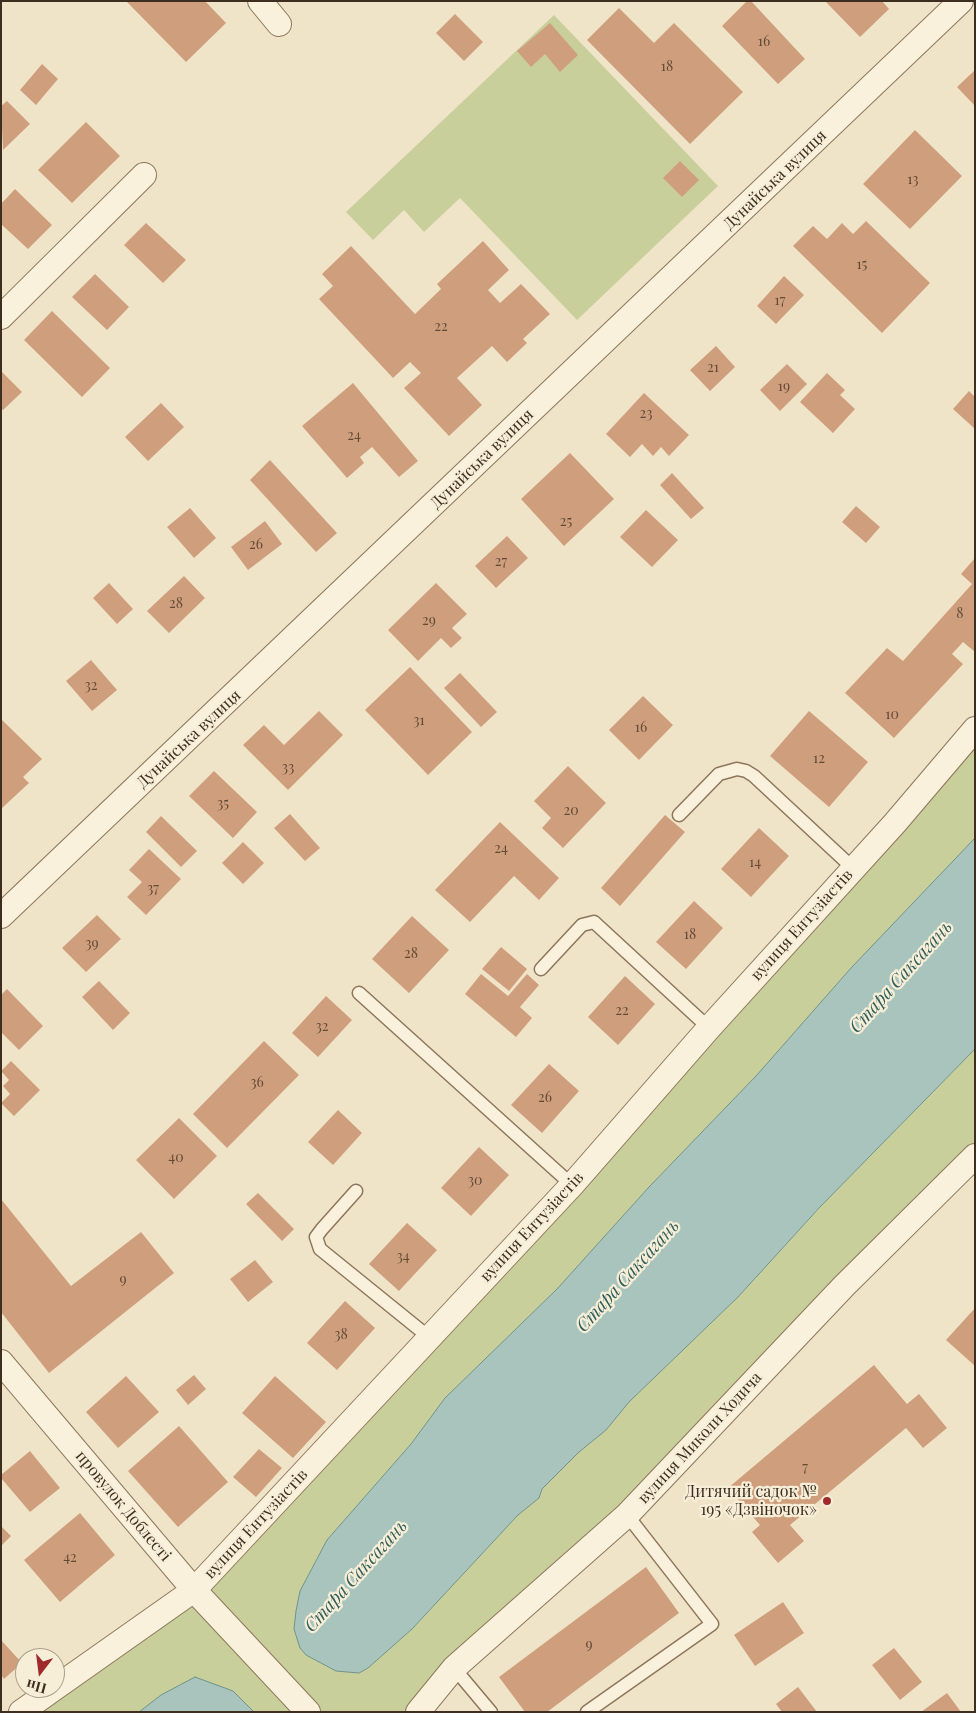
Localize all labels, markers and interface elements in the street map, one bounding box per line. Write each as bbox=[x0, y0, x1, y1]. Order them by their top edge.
house number: 16 bbox=[758, 34, 770, 50]
house number: 18 bbox=[661, 59, 673, 75]
street label: Дунайська вулиця bbox=[720, 126, 830, 234]
house number: 13 bbox=[907, 172, 919, 188]
house number: 15 bbox=[857, 257, 867, 273]
house number: 17 bbox=[775, 293, 785, 309]
house number: 22 bbox=[434, 319, 448, 335]
house number: 21 bbox=[707, 360, 719, 376]
house number: 19 bbox=[778, 379, 790, 395]
street label: Дунайська вулиця bbox=[427, 405, 537, 513]
house number: 23 bbox=[639, 406, 653, 422]
house number: 24 bbox=[347, 428, 361, 444]
house number: 25 bbox=[560, 514, 572, 530]
house number: 26 bbox=[249, 537, 263, 553]
house number: 27 bbox=[495, 554, 507, 570]
house number: 28 bbox=[169, 596, 183, 612]
house number: 8 bbox=[956, 606, 964, 622]
house number: 29 bbox=[422, 613, 436, 629]
house number: 32 bbox=[84, 678, 98, 694]
street label: Дунайська вулиця bbox=[133, 686, 245, 792]
house number: 10 bbox=[885, 707, 899, 723]
house number: 31 bbox=[413, 713, 425, 729]
house number: 16 bbox=[635, 720, 647, 736]
house number: 12 bbox=[813, 751, 825, 767]
house number: 33 bbox=[282, 760, 294, 776]
house number: 35 bbox=[217, 796, 229, 812]
house number: 20 bbox=[563, 803, 579, 819]
house number: 24 bbox=[494, 841, 508, 857]
house number: 14 bbox=[749, 855, 761, 871]
street label: вулиця Ентузіастів bbox=[747, 865, 857, 985]
house number: 37 bbox=[147, 881, 159, 897]
water label: Стара Саксагань bbox=[845, 916, 957, 1038]
house number: 18 bbox=[684, 927, 696, 943]
house number: 39 bbox=[85, 936, 99, 952]
house number: 28 bbox=[404, 946, 418, 962]
house number: 22 bbox=[615, 1003, 629, 1019]
house number: 32 bbox=[315, 1019, 329, 1035]
house number: 36 bbox=[250, 1075, 264, 1091]
house number: 26 bbox=[538, 1090, 552, 1106]
house number: 40 bbox=[168, 1150, 184, 1166]
street label: вулиця Ентузіастів bbox=[476, 1168, 588, 1286]
house number: 30 bbox=[468, 1173, 482, 1189]
water label: Стара Саксагань bbox=[572, 1215, 684, 1337]
house number: 34 bbox=[396, 1249, 410, 1265]
house number: 9 bbox=[119, 1272, 127, 1288]
house number: 38 bbox=[334, 1327, 348, 1343]
street label: вулиця Миколи Ходича bbox=[634, 1368, 766, 1508]
street label: провулок Доблесті bbox=[71, 1447, 175, 1565]
house number: 7 bbox=[802, 1460, 808, 1476]
street label: вулиця Ентузіастів bbox=[200, 1465, 312, 1583]
place label: Дитячий садок № 195 «Дзвіночок» bbox=[685, 1482, 817, 1520]
marker: Дитячий садок № 195 «Дзвіночок» bbox=[821, 1495, 833, 1507]
water label: Стара Саксагань bbox=[300, 1515, 412, 1637]
house number: 42 bbox=[63, 1550, 77, 1566]
house number: 9 bbox=[585, 1637, 593, 1653]
north arrow bbox=[15, 1648, 65, 1698]
text: Пн bbox=[24, 1675, 48, 1699]

